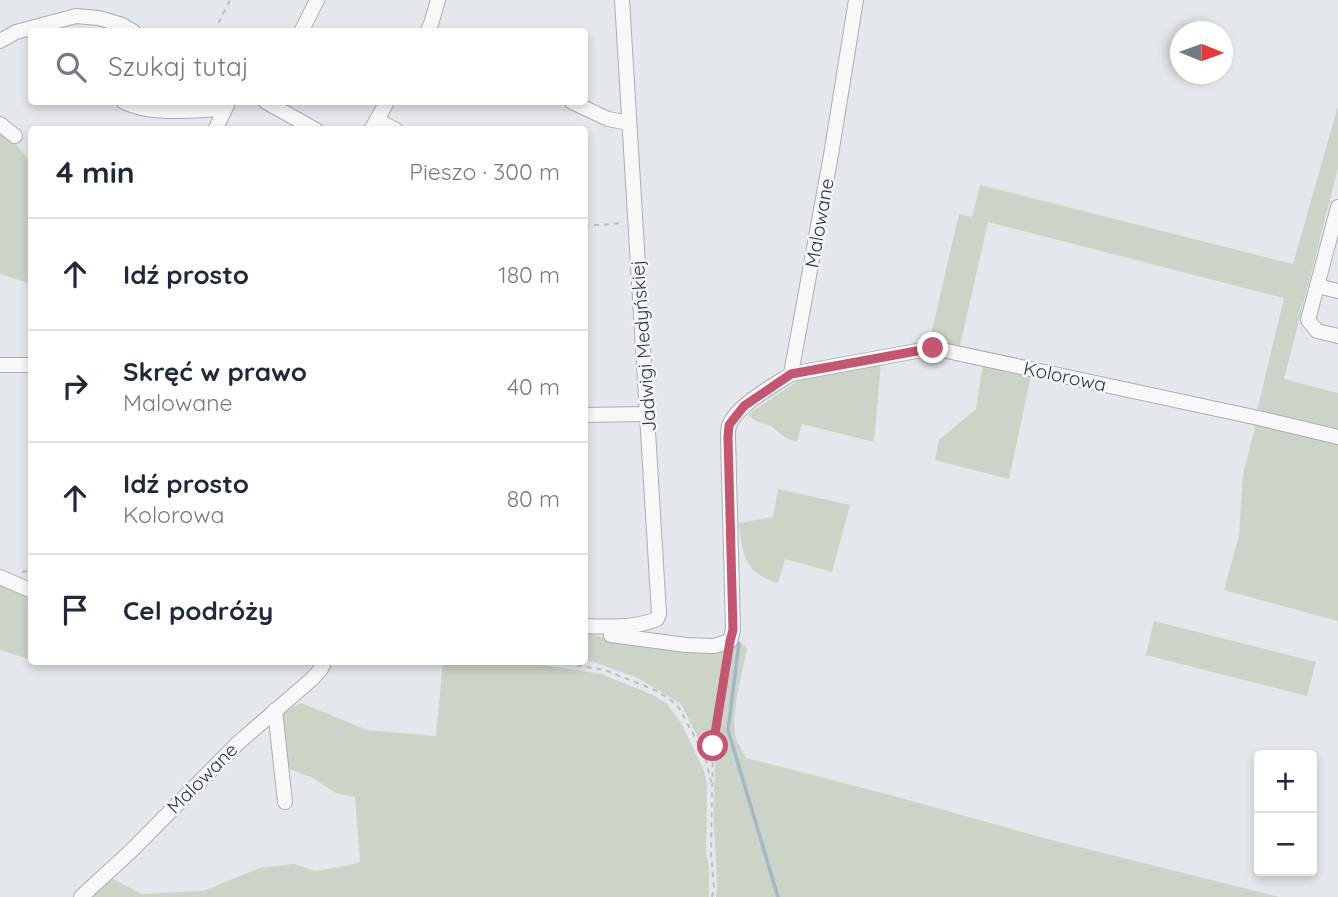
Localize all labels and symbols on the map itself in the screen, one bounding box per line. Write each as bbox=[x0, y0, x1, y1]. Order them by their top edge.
north arrow bbox=[1170, 21, 1233, 84]
street label: Malowane bbox=[799, 176, 839, 270]
street label: Jadwigi Medyńskiej bbox=[625, 259, 661, 433]
route end bbox=[917, 332, 948, 363]
street label: Kolorowa bbox=[1022, 356, 1108, 396]
route start bbox=[697, 730, 728, 761]
street label: Malowane bbox=[162, 738, 242, 818]

